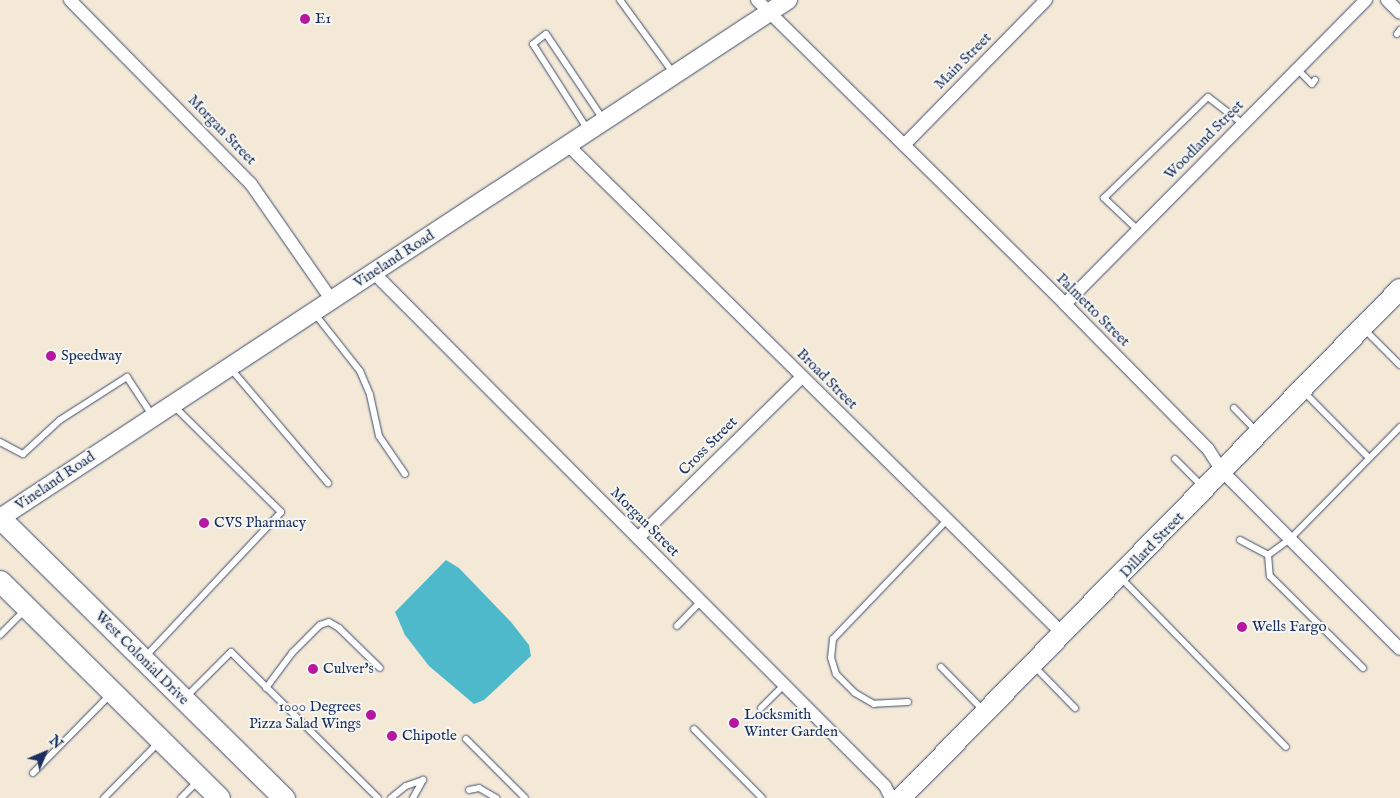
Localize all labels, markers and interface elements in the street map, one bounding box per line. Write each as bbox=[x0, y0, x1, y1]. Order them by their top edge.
place label: E1 bbox=[315, 10, 331, 28]
marker: E1 bbox=[299, 13, 311, 25]
street label: Main Street bbox=[931, 29, 995, 93]
street label: Morgan Street bbox=[184, 91, 260, 169]
street label: Woodland Street bbox=[1161, 97, 1247, 183]
street label: Vineland Road bbox=[350, 226, 438, 292]
street label: Palmetto Street bbox=[1053, 270, 1133, 350]
street label: Broad Street bbox=[793, 345, 861, 413]
place label: Speedway bbox=[61, 347, 122, 365]
marker: Speedway bbox=[45, 350, 57, 362]
street label: Cross Street bbox=[675, 413, 741, 479]
street label: Vineland Road bbox=[12, 448, 98, 514]
street label: Morgan Street bbox=[607, 484, 683, 560]
street label: Dillard Street bbox=[1116, 508, 1188, 582]
place label: CVS Pharmacy bbox=[214, 514, 306, 532]
marker: CVS Pharmacy bbox=[198, 517, 210, 529]
street label: West Colonial Drive bbox=[91, 607, 193, 709]
place label: Wells Fargo bbox=[1252, 618, 1327, 636]
marker: Wells Fargo bbox=[1236, 621, 1248, 633]
place label: Culver's bbox=[323, 660, 374, 678]
marker: Culver's bbox=[307, 663, 319, 675]
place label: 1000 Degrees Pizza Salad Wings bbox=[249, 697, 361, 732]
place label: Locksmith Winter Garden bbox=[744, 705, 838, 740]
marker: 1000 Degrees Pizza Salad Wings bbox=[365, 709, 377, 721]
marker: Locksmith Winter Garden bbox=[728, 717, 740, 729]
place label: Chipotle bbox=[402, 727, 457, 745]
north arrow bbox=[20, 728, 70, 778]
marker: Chipotle bbox=[386, 730, 398, 742]
text: N bbox=[45, 732, 66, 753]

